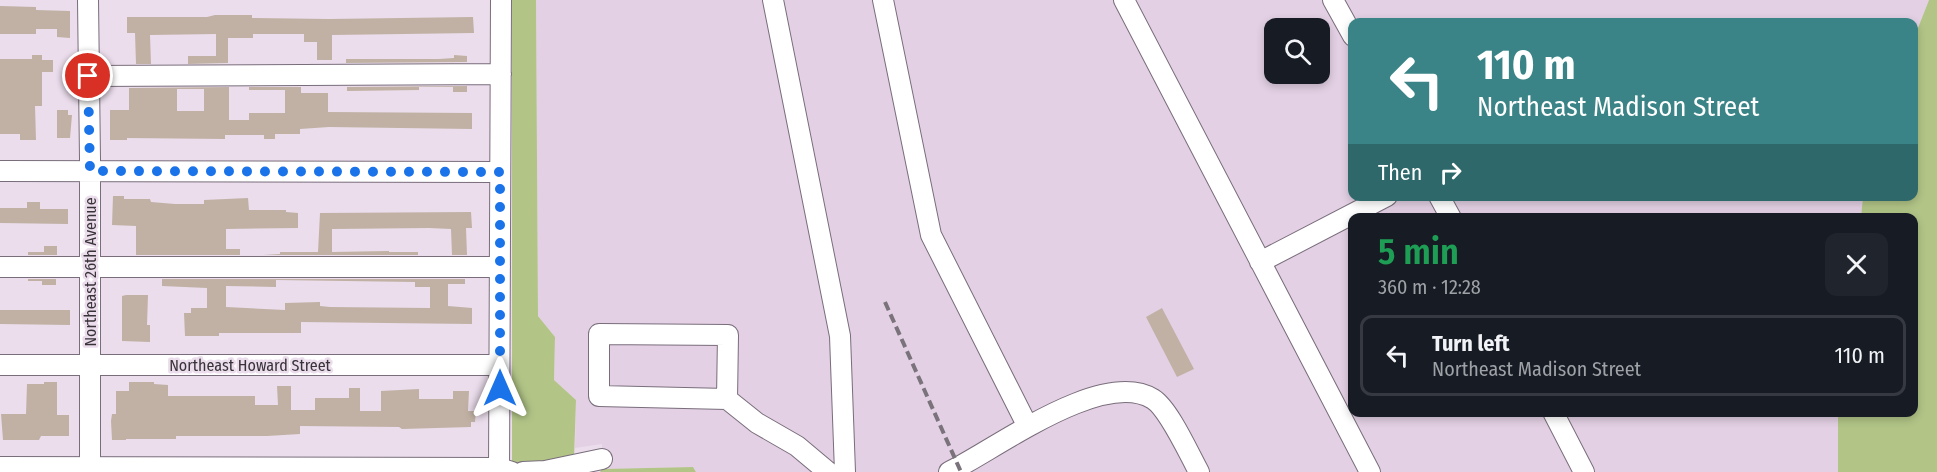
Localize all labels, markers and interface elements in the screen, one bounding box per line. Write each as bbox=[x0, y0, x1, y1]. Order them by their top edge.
map controls bbox=[1264, 18, 1330, 84]
button: search bbox=[1264, 18, 1330, 84]
text: 110 m bbox=[1477, 40, 1576, 90]
icon: left bbox=[1378, 42, 1456, 120]
pin bbox=[62, 50, 113, 101]
icon: arrive bbox=[71, 59, 104, 92]
text: Northeast Madison Street bbox=[1477, 91, 1759, 123]
icon: right bbox=[1434, 156, 1467, 189]
text: Then bbox=[1378, 159, 1422, 186]
street label: Northeast 26th Avenue bbox=[81, 197, 100, 347]
text: 5 min bbox=[1378, 230, 1459, 274]
button: close bbox=[1825, 233, 1888, 296]
text: 360 m · 12:28 bbox=[1378, 275, 1481, 299]
text: Turn left bbox=[1432, 330, 1510, 357]
icon: left bbox=[1381, 339, 1414, 372]
text: 110 m bbox=[1835, 342, 1885, 369]
street label: Northeast Howard Street bbox=[169, 356, 332, 375]
position arrow bbox=[468, 356, 532, 420]
text: Northeast Madison Street bbox=[1432, 357, 1641, 381]

